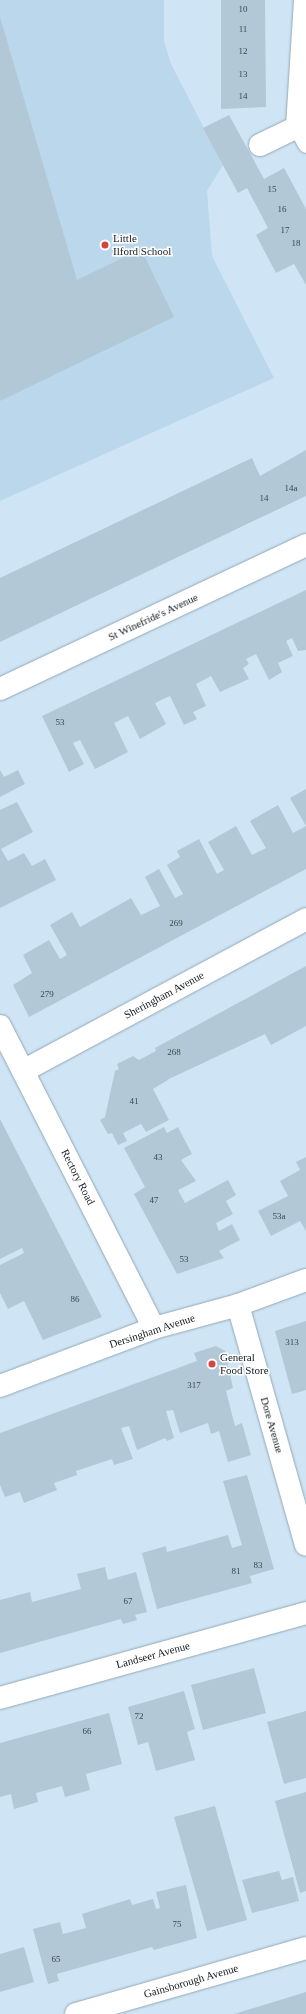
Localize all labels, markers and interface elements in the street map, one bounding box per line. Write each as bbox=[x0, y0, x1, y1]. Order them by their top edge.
house number: 10 bbox=[238, 4, 248, 14]
house number: 11 bbox=[239, 24, 247, 34]
house number: 12 bbox=[238, 46, 248, 56]
house number: 13 bbox=[238, 69, 248, 79]
house number: 14 bbox=[238, 91, 248, 101]
house number: 15 bbox=[268, 184, 276, 194]
house number: 16 bbox=[278, 204, 286, 214]
house number: 17 bbox=[280, 225, 290, 235]
place label: Little Ilford School bbox=[113, 232, 171, 258]
house number: 18 bbox=[292, 238, 300, 248]
marker: Little Ilford School bbox=[100, 240, 110, 250]
house number: 14a bbox=[285, 483, 297, 493]
house number: 14 bbox=[260, 493, 268, 503]
street label: St Winefride's Avenue bbox=[106, 590, 200, 644]
house number: 53 bbox=[56, 717, 64, 727]
house number: 269 bbox=[169, 918, 183, 928]
street label: Sheringham Avenue bbox=[121, 968, 207, 1022]
house number: 279 bbox=[40, 989, 54, 999]
house number: 268 bbox=[167, 1047, 181, 1057]
house number: 41 bbox=[130, 1096, 138, 1106]
street label: Rectory Road bbox=[58, 1147, 98, 1207]
house number: 43 bbox=[154, 1152, 162, 1162]
house number: 47 bbox=[150, 1195, 158, 1205]
house number: 53a bbox=[273, 1211, 285, 1221]
house number: 53 bbox=[180, 1254, 188, 1264]
house number: 86 bbox=[70, 1294, 80, 1304]
street label: Dersingham Avenue bbox=[107, 1311, 197, 1351]
house number: 313 bbox=[285, 1337, 299, 1347]
place label: General Food Store bbox=[220, 1351, 269, 1377]
marker: General Food Store bbox=[207, 1359, 217, 1369]
house number: 317 bbox=[187, 1380, 201, 1390]
street label: Dore Avenue bbox=[258, 1395, 286, 1455]
house number: 83 bbox=[254, 1560, 262, 1570]
house number: 81 bbox=[232, 1566, 240, 1576]
house number: 67 bbox=[124, 1596, 132, 1606]
street label: Landseer Avenue bbox=[114, 1639, 192, 1671]
house number: 72 bbox=[134, 1711, 144, 1721]
house number: 66 bbox=[82, 1726, 92, 1736]
house number: 75 bbox=[172, 1919, 182, 1929]
house number: 65 bbox=[52, 1954, 60, 1964]
street label: Gainsborough Avenue bbox=[142, 1961, 240, 2001]

